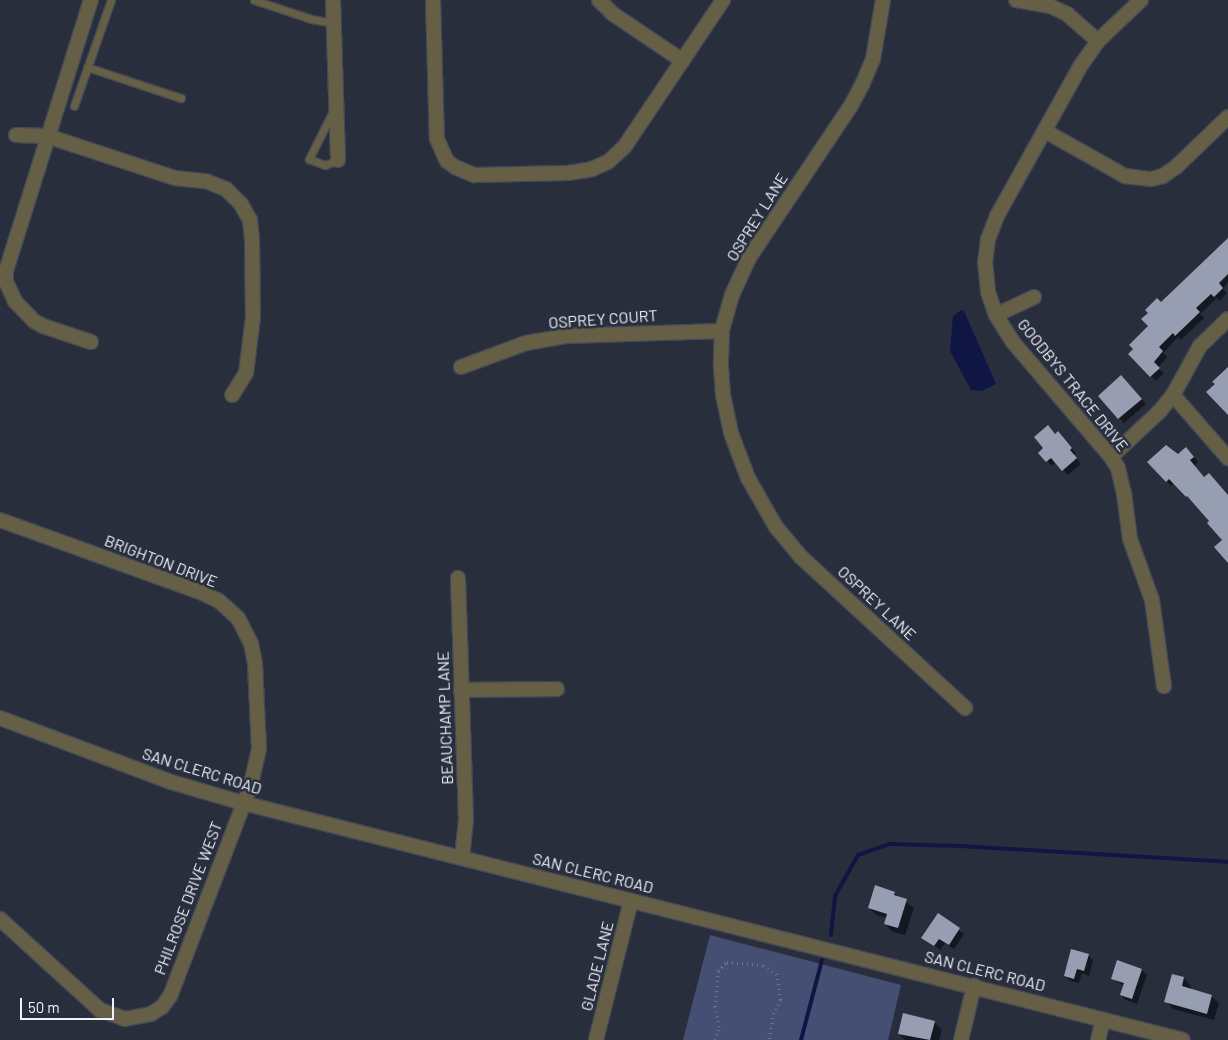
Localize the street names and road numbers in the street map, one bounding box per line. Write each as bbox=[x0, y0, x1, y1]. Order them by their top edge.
street label: OSPREY LANE bbox=[722, 169, 792, 265]
street label: OSPREY COURT bbox=[548, 306, 658, 332]
street label: GOODBYS TRACE DRIVE bbox=[1014, 315, 1132, 455]
street label: BRIGHTON DRIVE bbox=[102, 531, 220, 591]
street label: OSPREY LANE bbox=[834, 562, 920, 644]
street label: BEAUCHAMP LANE bbox=[433, 651, 457, 785]
street label: SAN CLERC ROAD bbox=[140, 744, 264, 798]
street label: PHILROSE DRIVE WEST bbox=[150, 819, 226, 977]
street label: SAN CLERC ROAD bbox=[531, 849, 655, 897]
street label: GLADE LANE bbox=[577, 919, 617, 1013]
street label: SAN CLERC ROAD bbox=[923, 947, 1047, 995]

